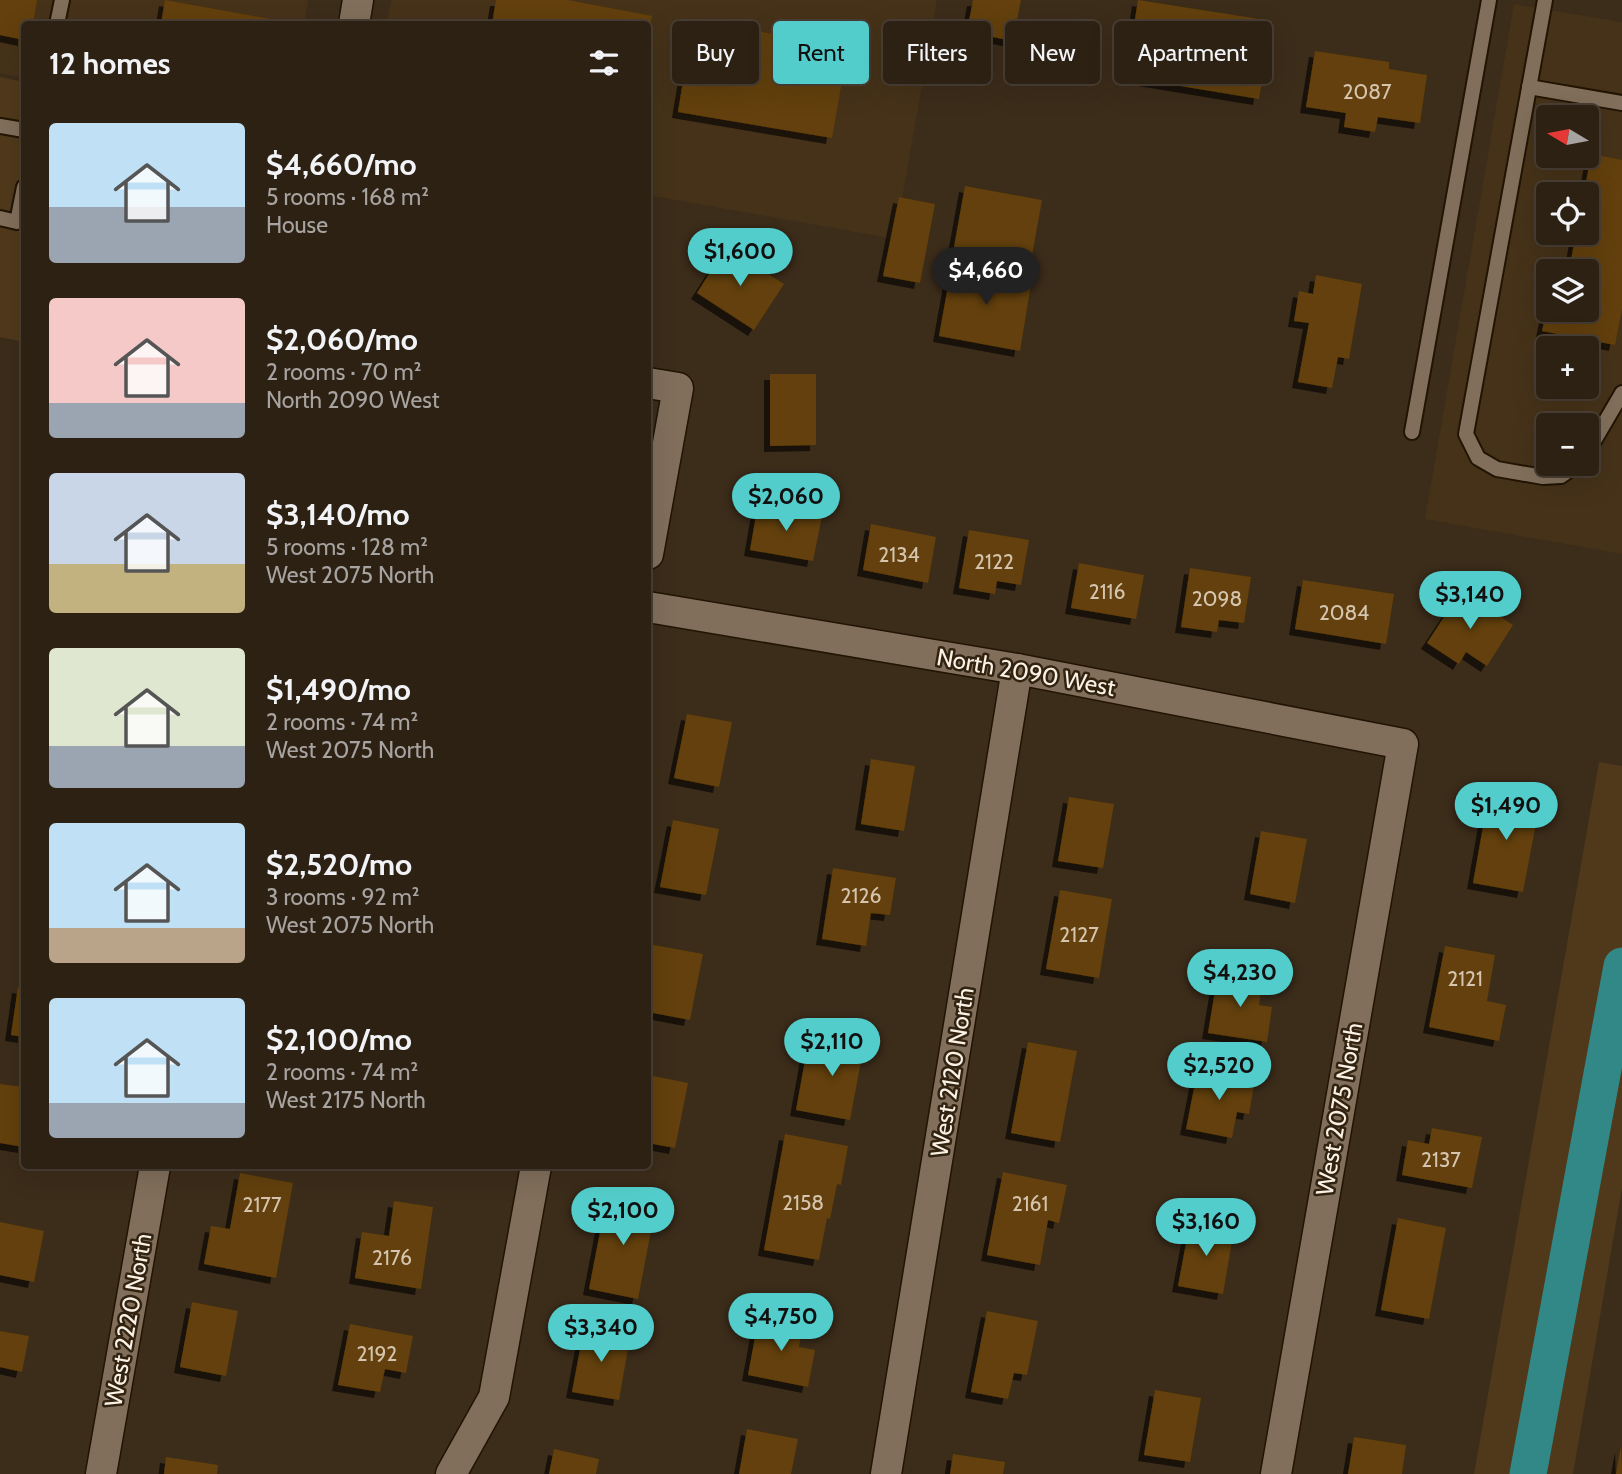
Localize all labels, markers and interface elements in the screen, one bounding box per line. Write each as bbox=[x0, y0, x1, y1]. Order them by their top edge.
chip: Buy bbox=[672, 21, 759, 84]
chip: Rent bbox=[773, 21, 869, 84]
chip: Filters bbox=[883, 21, 991, 84]
chip: New bbox=[1005, 21, 1100, 84]
chip: Apartment bbox=[1114, 21, 1272, 84]
icon: filters bbox=[585, 44, 623, 82]
text: 12 homes bbox=[49, 45, 171, 82]
house number: 2087 bbox=[1343, 79, 1392, 104]
north arrow bbox=[1536, 105, 1600, 168]
map controls bbox=[1536, 105, 1599, 476]
text: $4,660/mo bbox=[266, 146, 417, 183]
icon: home bbox=[105, 151, 189, 235]
button: locate bbox=[1536, 182, 1599, 245]
text: 5 rooms · 168 m² bbox=[266, 183, 429, 211]
text: House bbox=[266, 211, 328, 239]
pin: $1,600 bbox=[683, 229, 797, 288]
text: $1,600 bbox=[704, 237, 776, 265]
pin: $4,660 bbox=[929, 247, 1043, 307]
text: $4,660 bbox=[948, 256, 1024, 284]
button: layers bbox=[1536, 259, 1599, 322]
text: $2,060/mo bbox=[266, 321, 418, 358]
icon: home bbox=[105, 326, 189, 410]
button: + bbox=[1536, 336, 1599, 399]
text: 2 rooms · 70 m² bbox=[266, 358, 421, 386]
text: North 2090 West bbox=[266, 386, 440, 414]
button: − bbox=[1536, 413, 1599, 476]
pin: $2,060 bbox=[729, 474, 843, 533]
text: $2,060 bbox=[748, 482, 824, 510]
text: $3,140/mo bbox=[266, 496, 410, 533]
icon: home bbox=[105, 501, 189, 585]
text: 5 rooms · 128 m² bbox=[266, 533, 428, 561]
house number: 2134 bbox=[878, 542, 920, 567]
house number: 2122 bbox=[974, 549, 1014, 574]
text: West 2075 North bbox=[266, 561, 434, 589]
pin: $3,140 bbox=[1413, 572, 1527, 631]
house number: 2116 bbox=[1089, 579, 1125, 604]
text: $3,140 bbox=[1435, 580, 1505, 608]
house number: 2098 bbox=[1192, 586, 1242, 611]
house number: 2084 bbox=[1319, 600, 1369, 625]
street label: North 2090 West bbox=[934, 642, 1118, 702]
text: $1,490/mo bbox=[266, 671, 411, 708]
icon: home bbox=[105, 676, 189, 760]
text: 2 rooms · 74 m² bbox=[266, 708, 418, 736]
text: West 2075 North bbox=[266, 736, 434, 764]
pin: $1,490 bbox=[1449, 782, 1563, 842]
text: $1,490 bbox=[1471, 791, 1541, 819]
text: $2,520/mo bbox=[266, 846, 412, 883]
icon: home bbox=[105, 851, 189, 935]
text: 3 rooms · 92 m² bbox=[266, 883, 420, 911]
house number: 2126 bbox=[841, 883, 881, 908]
text: West 2075 North bbox=[266, 911, 434, 939]
house number: 2127 bbox=[1059, 922, 1099, 947]
pin: $4,230 bbox=[1183, 950, 1297, 1009]
text: $4,230 bbox=[1203, 958, 1277, 986]
house number: 2121 bbox=[1447, 966, 1483, 991]
street label: West 2120 North bbox=[924, 985, 980, 1159]
pin: $2,110 bbox=[775, 1018, 889, 1078]
street label: West 2075 North bbox=[1309, 1020, 1369, 1198]
text: $2,100/mo bbox=[266, 1021, 412, 1058]
icon: home bbox=[105, 1026, 189, 1110]
text: $2,110 bbox=[800, 1027, 864, 1055]
pin: $2,520 bbox=[1162, 1042, 1276, 1102]
text: $2,520 bbox=[1183, 1051, 1255, 1079]
text: 2 rooms · 74 m² bbox=[266, 1058, 418, 1086]
text: West 2175 North bbox=[266, 1086, 426, 1114]
house number: 2137 bbox=[1421, 1147, 1461, 1172]
pin: $2,100 bbox=[566, 1188, 680, 1247]
house number: 2158 bbox=[782, 1190, 824, 1215]
house number: 2161 bbox=[1012, 1191, 1048, 1216]
house number: 2177 bbox=[243, 1192, 282, 1217]
text: $2,100 bbox=[587, 1196, 659, 1224]
pin: $3,160 bbox=[1149, 1198, 1263, 1258]
text: $3,160 bbox=[1172, 1207, 1240, 1235]
street label: West 2220 North bbox=[98, 1231, 158, 1409]
house number: 2176 bbox=[372, 1245, 412, 1270]
pin: $4,750 bbox=[724, 1294, 838, 1353]
text: $4,750 bbox=[744, 1302, 818, 1330]
pin: $3,340 bbox=[544, 1304, 658, 1364]
text: $3,340 bbox=[564, 1313, 638, 1341]
house number: 2192 bbox=[357, 1341, 397, 1366]

